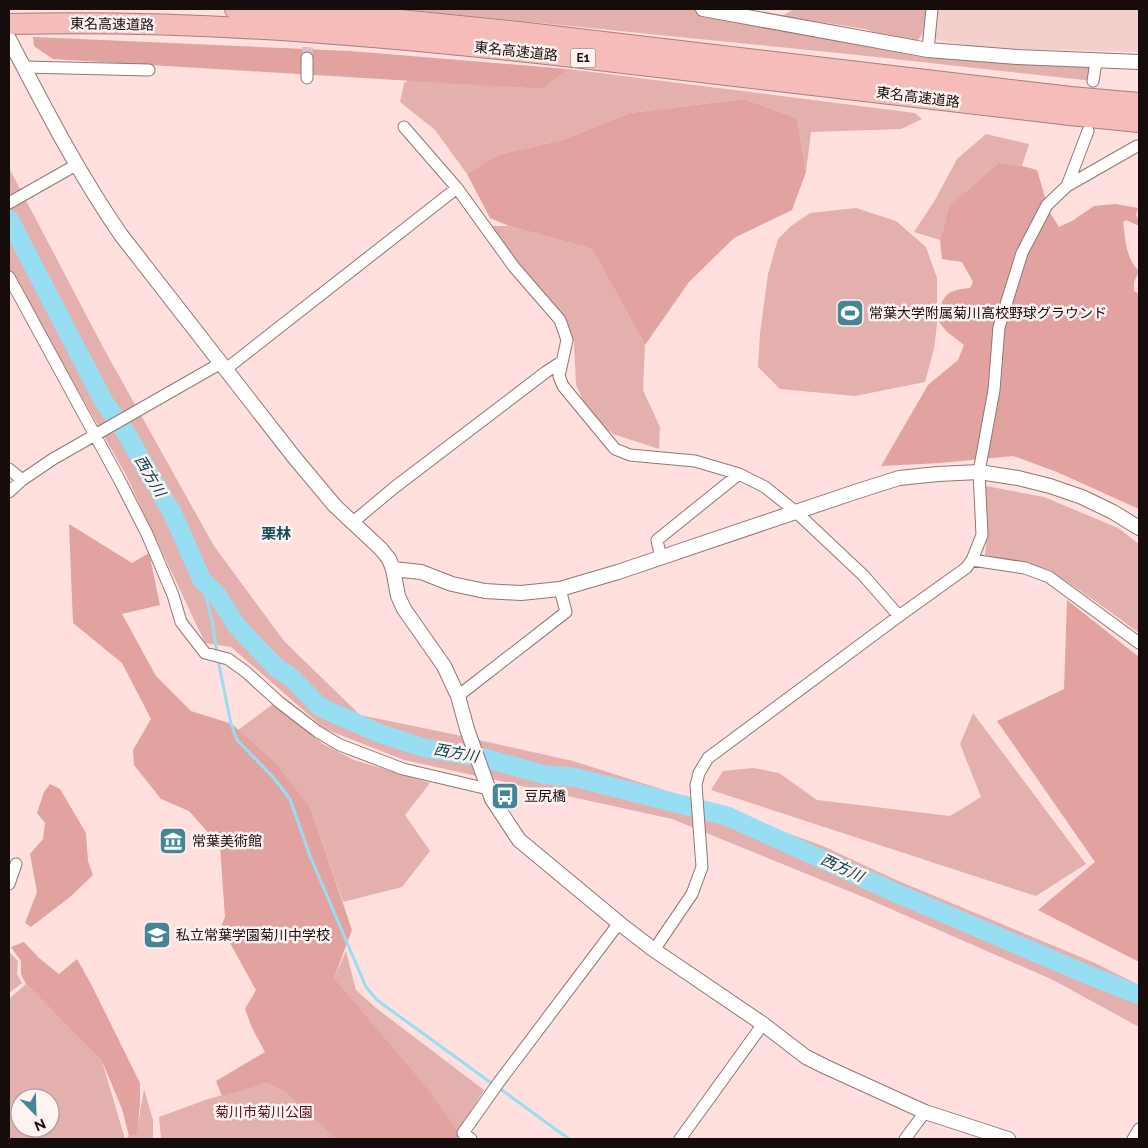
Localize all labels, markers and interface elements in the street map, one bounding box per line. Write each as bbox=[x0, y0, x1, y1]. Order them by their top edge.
street label: 東名高速道路 bbox=[70, 15, 154, 33]
street label: 東名高速道路 bbox=[473, 39, 559, 63]
road number: E1 bbox=[570, 48, 596, 68]
street label: 東名高速道路 bbox=[875, 84, 961, 110]
sports icon: 常葉大学附属菊川高校野球グラウンド bbox=[835, 298, 865, 328]
place label: 常葉大学附属菊川高校野球グラウンド bbox=[869, 305, 1107, 321]
water label: 西方川 bbox=[131, 452, 170, 502]
district label: 栗林 bbox=[261, 525, 291, 543]
water label: 西方川 bbox=[432, 740, 482, 766]
bus stop icon: 豆尻橋 bbox=[490, 781, 520, 811]
place label: 豆尻橋 bbox=[524, 788, 566, 804]
museum icon: 常葉美術館 bbox=[158, 826, 188, 856]
place label: 常葉美術館 bbox=[192, 833, 262, 849]
water label: 西方川 bbox=[818, 850, 868, 887]
school or university icon: 私立常葉学園菊川中学校 bbox=[142, 920, 172, 950]
place label: 私立常葉学園菊川中学校 bbox=[176, 927, 330, 943]
north arrow bbox=[10, 1088, 60, 1138]
park label: 菊川市菊川公園 bbox=[215, 1104, 313, 1120]
text: N bbox=[32, 1116, 48, 1134]

